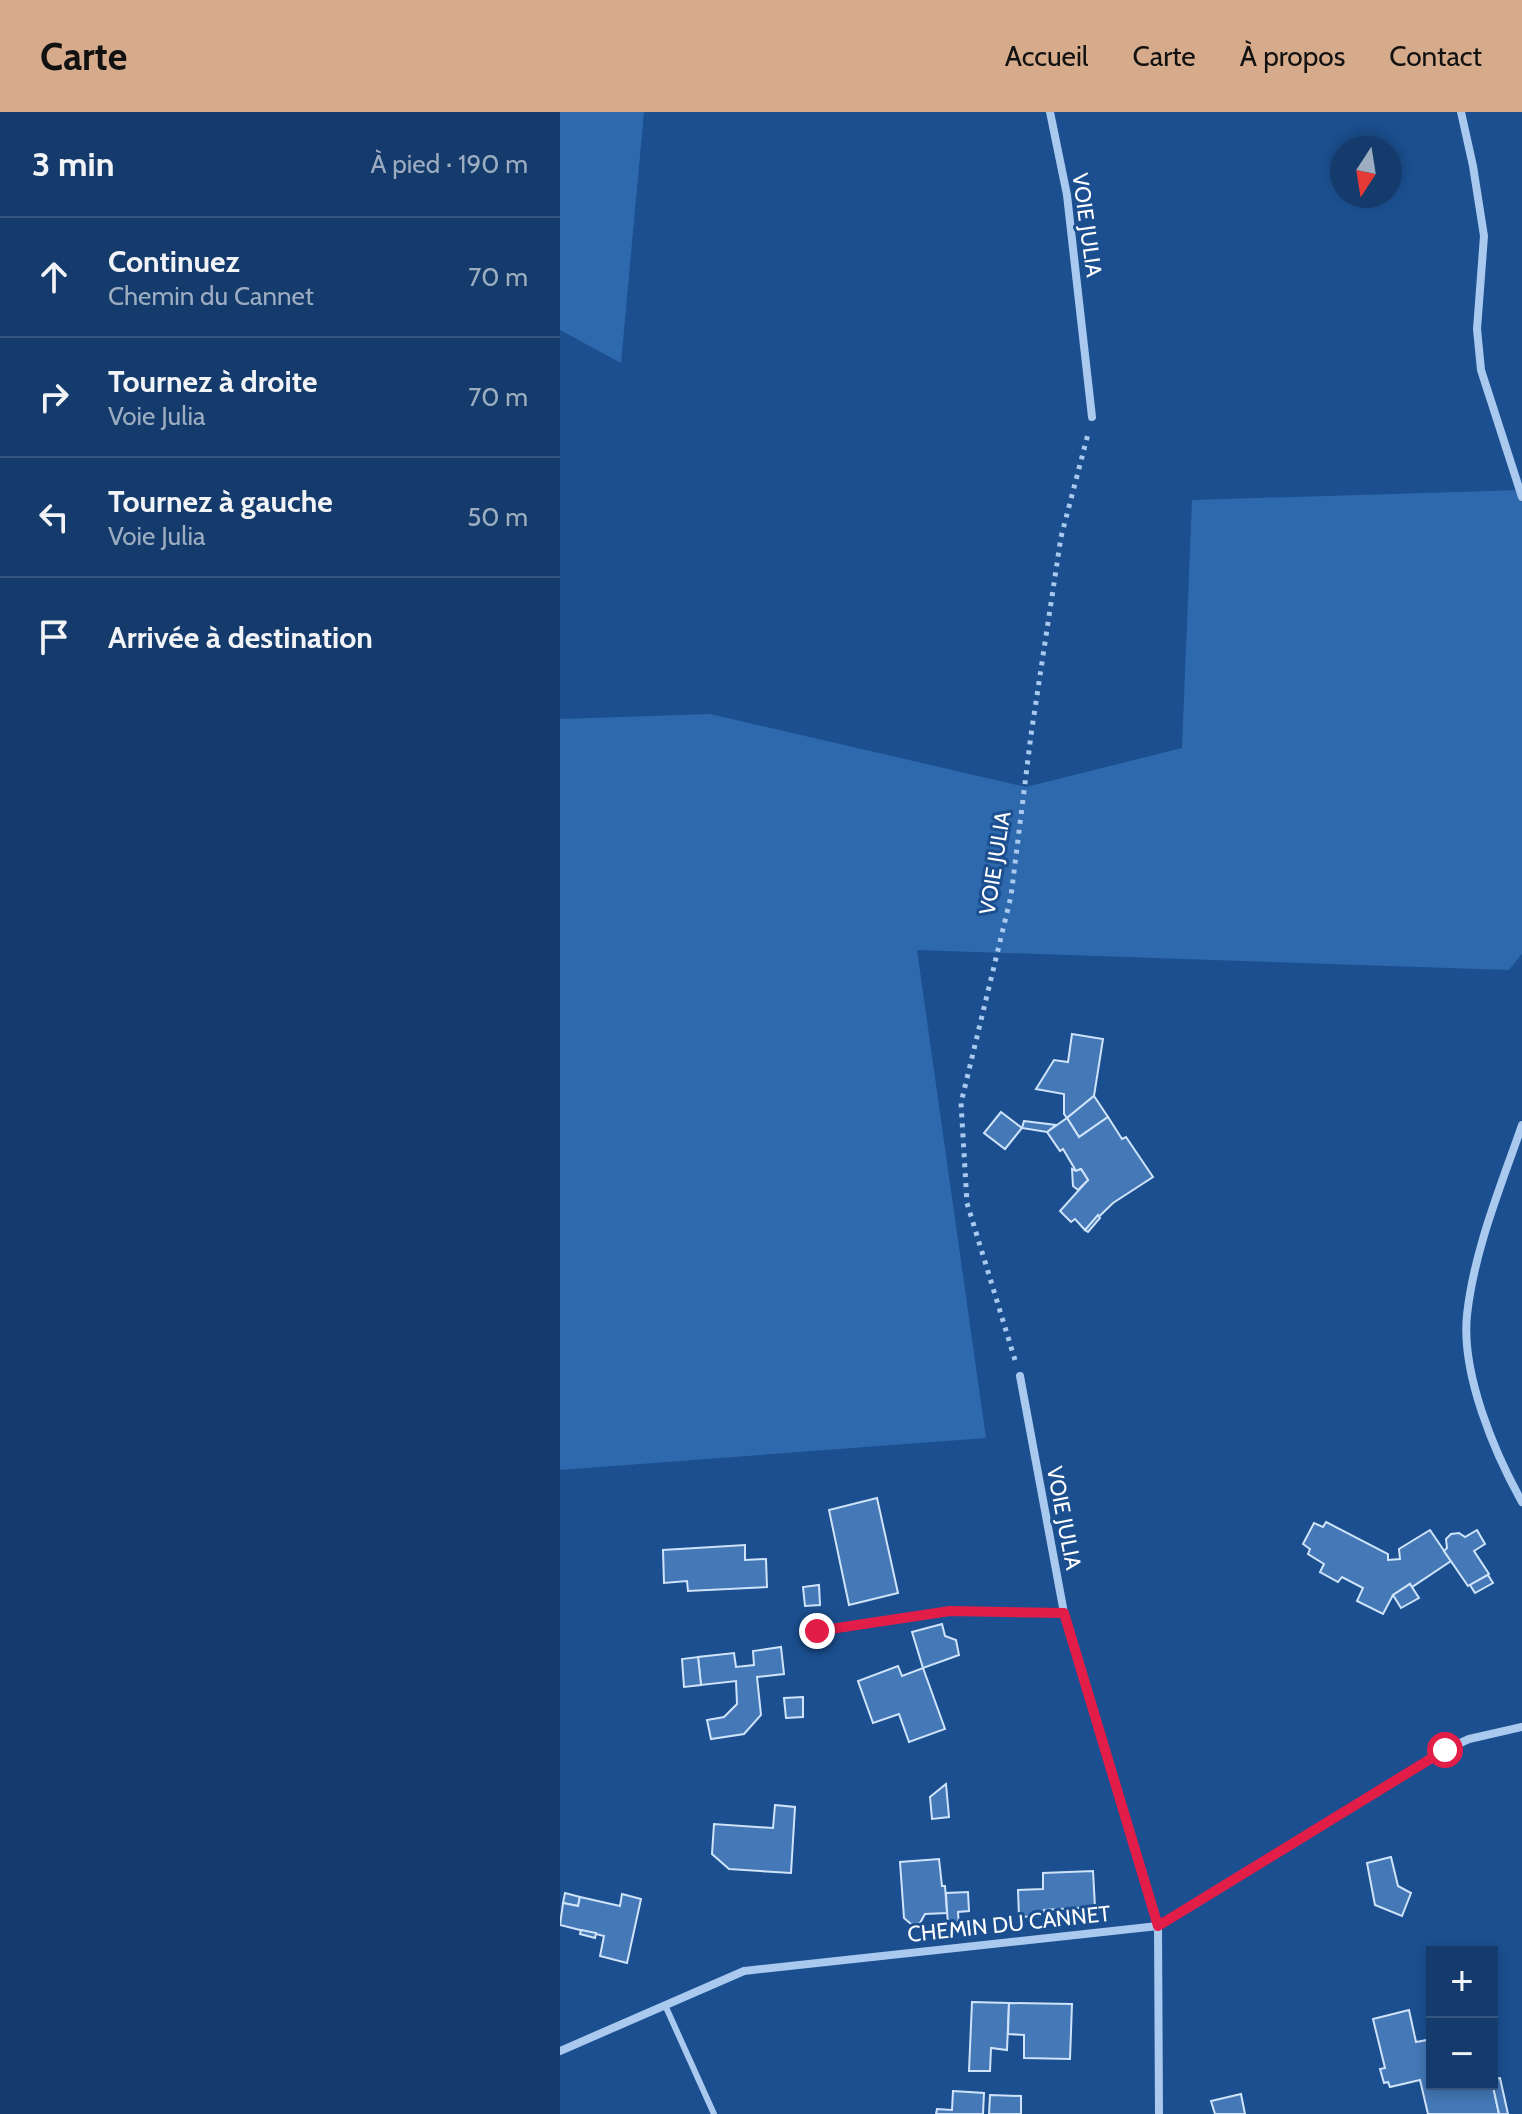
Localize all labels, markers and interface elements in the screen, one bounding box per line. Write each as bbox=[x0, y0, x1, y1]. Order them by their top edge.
text: Carte bbox=[40, 33, 127, 80]
text: Accueil bbox=[1005, 39, 1088, 73]
text: Carte bbox=[1132, 39, 1196, 73]
text: À propos bbox=[1240, 39, 1345, 73]
text: Contact bbox=[1389, 39, 1482, 73]
north arrow bbox=[1330, 136, 1402, 208]
text: 3 min bbox=[32, 143, 114, 185]
text: À pied · 190 m bbox=[370, 148, 528, 180]
street label: VOIE JULIA bbox=[1066, 171, 1108, 279]
text: Continuez bbox=[108, 243, 240, 280]
icon: ahead bbox=[32, 255, 76, 299]
text: 70 m bbox=[468, 261, 528, 293]
text: Chemin du Cannet bbox=[108, 280, 314, 312]
text: Tournez à droite bbox=[108, 363, 317, 400]
icon: right bbox=[32, 375, 76, 419]
text: 70 m bbox=[468, 381, 528, 413]
text: Voie Julia bbox=[108, 400, 205, 432]
text: Tournez à gauche bbox=[108, 483, 333, 520]
icon: left bbox=[32, 495, 76, 539]
text: 50 m bbox=[467, 501, 528, 533]
text: Voie Julia bbox=[108, 520, 205, 552]
icon: arrive bbox=[32, 615, 76, 659]
text: Arrivée à destination bbox=[108, 619, 373, 656]
street label: VOIE JULIA bbox=[973, 809, 1017, 917]
street label: VOIE JULIA bbox=[1041, 1464, 1087, 1572]
route end bbox=[799, 1613, 835, 1649]
route start bbox=[1427, 1732, 1463, 1768]
street label: CHEMIN DU CANNET bbox=[906, 1900, 1112, 1948]
map controls bbox=[1426, 1946, 1498, 2090]
button: + bbox=[1426, 1946, 1498, 2018]
button: − bbox=[1426, 2018, 1498, 2090]

